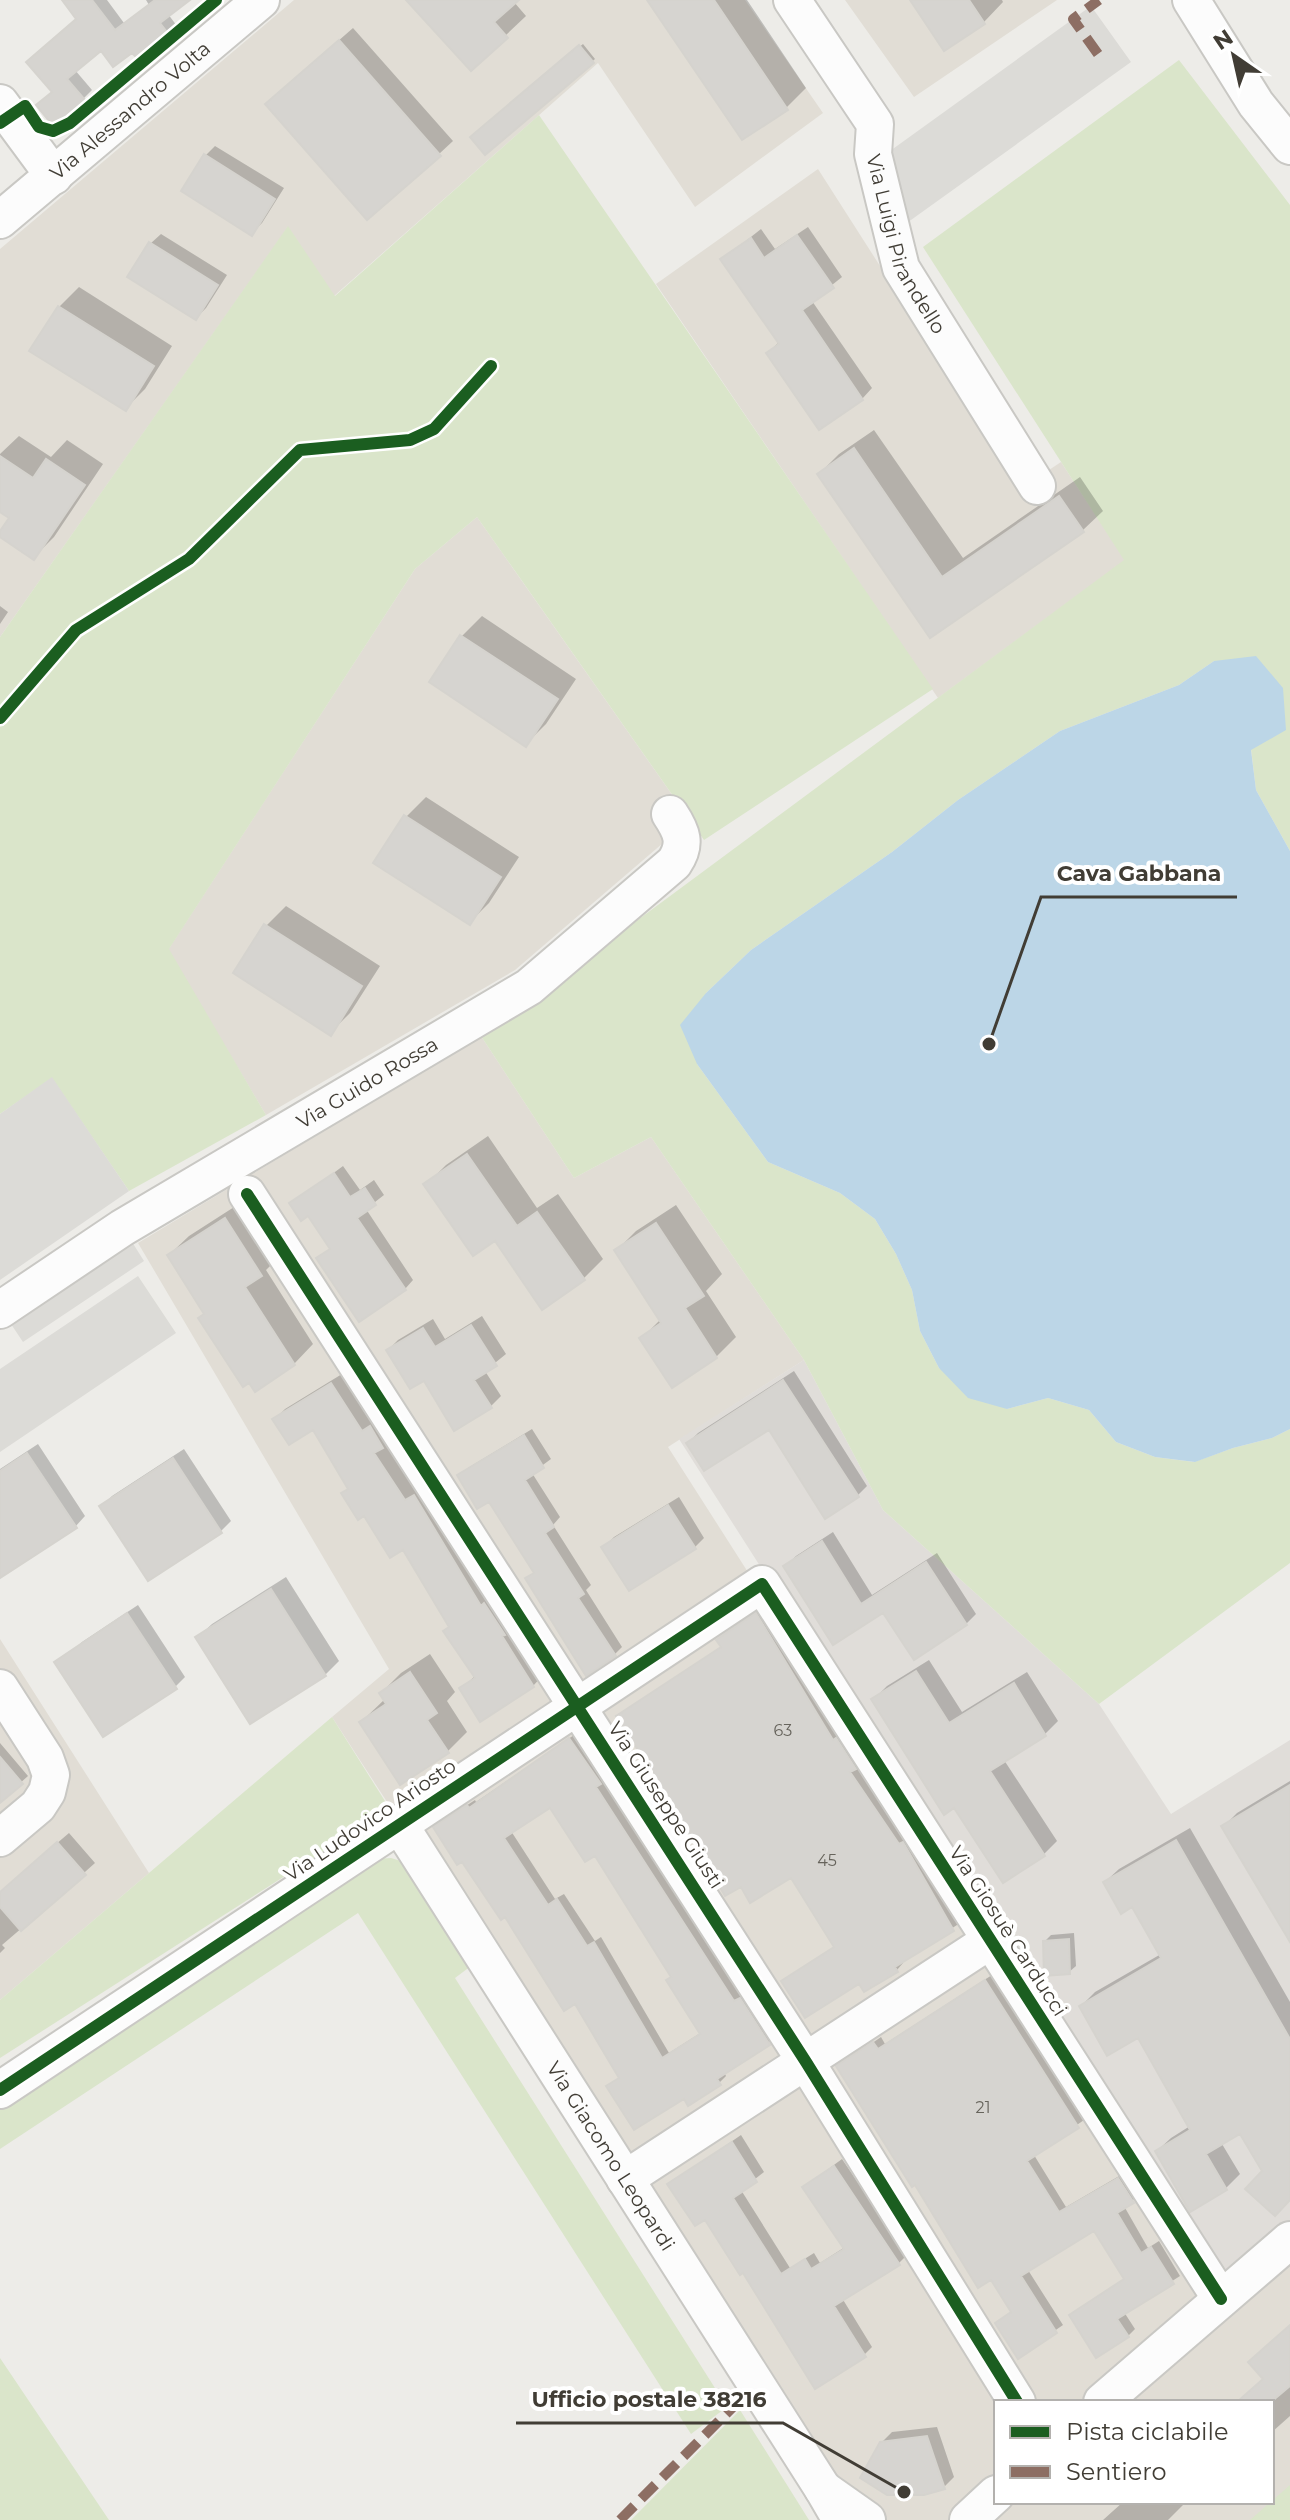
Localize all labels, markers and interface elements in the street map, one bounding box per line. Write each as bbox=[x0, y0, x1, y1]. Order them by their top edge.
north arrow bbox=[1194, 16, 1274, 96]
text: N bbox=[1208, 24, 1238, 56]
street label: Via Alessandro Volta bbox=[45, 36, 215, 185]
street label: Via Luigi Pirandello bbox=[861, 152, 951, 338]
callout: Cava Gabbana bbox=[1041, 851, 1237, 897]
text: Cava Gabbana bbox=[1057, 860, 1221, 887]
street label: Via Guido Rossa bbox=[292, 1032, 442, 1134]
street label: Via Giuseppe Giusti bbox=[603, 1717, 729, 1893]
house number: 63 bbox=[774, 1721, 792, 1740]
street label: Via Ludovico Ariosto bbox=[279, 1754, 461, 1886]
street label: Via Giosuè Carducci bbox=[944, 1841, 1072, 2021]
house number: 45 bbox=[817, 1851, 837, 1870]
street label: Via Giacomo Leopardi bbox=[542, 2057, 680, 2255]
house number: 21 bbox=[976, 2098, 990, 2117]
callout: Ufficio postale 38216 bbox=[516, 2377, 783, 2423]
text: Ufficio postale 38216 bbox=[531, 2386, 767, 2413]
legend bbox=[994, 2400, 1274, 2504]
text: Pista ciclabile bbox=[1066, 2417, 1229, 2446]
text: Sentiero bbox=[1066, 2457, 1167, 2486]

